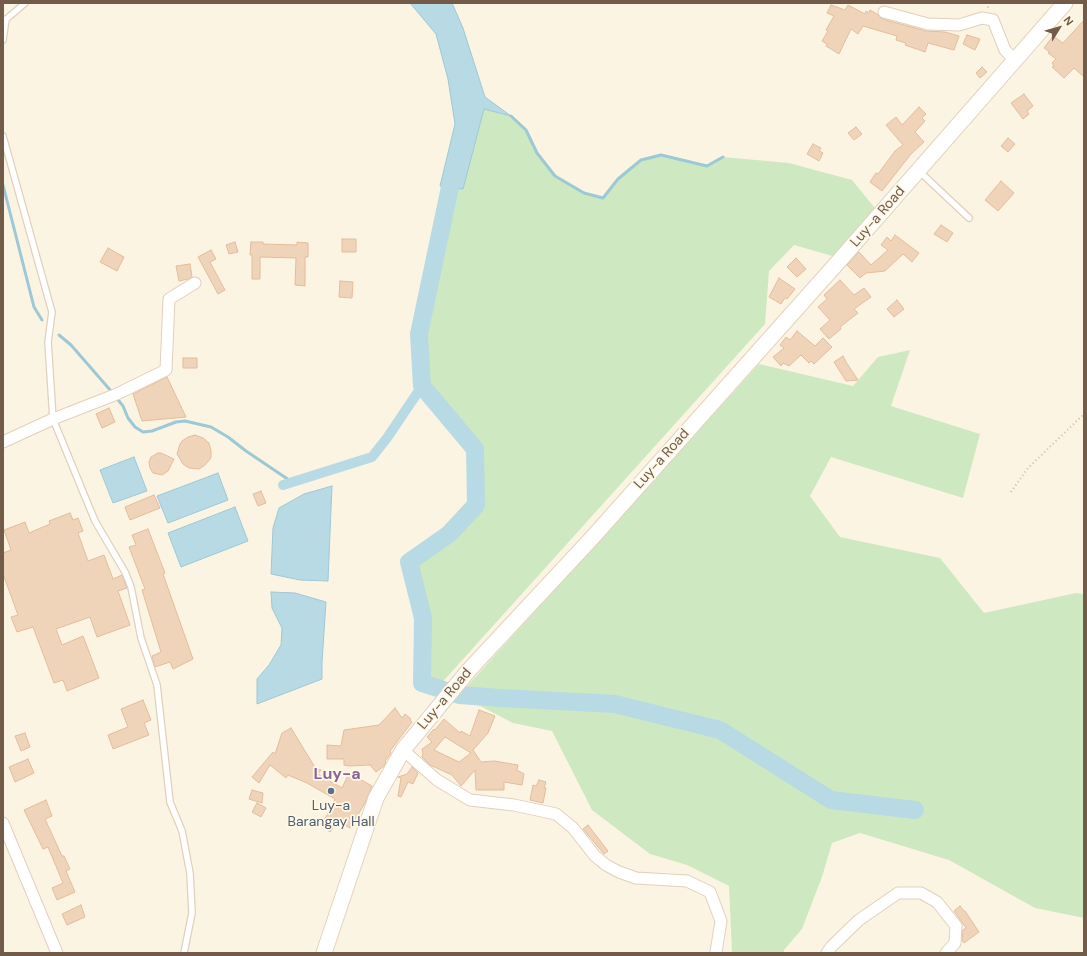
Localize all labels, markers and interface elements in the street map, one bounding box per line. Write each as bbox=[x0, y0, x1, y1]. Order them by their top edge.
north arrow bbox=[1039, 8, 1079, 48]
text: N bbox=[1061, 13, 1077, 28]
street label: Luy-a Road bbox=[847, 183, 909, 251]
street label: Luy-a Road bbox=[631, 426, 693, 492]
street label: Luy-a Road bbox=[415, 665, 475, 733]
district label: Luy-a bbox=[313, 765, 361, 785]
marker: Luy-a Barangay Hall bbox=[326, 786, 336, 796]
place label: Luy-a Barangay Hall bbox=[287, 798, 375, 830]

